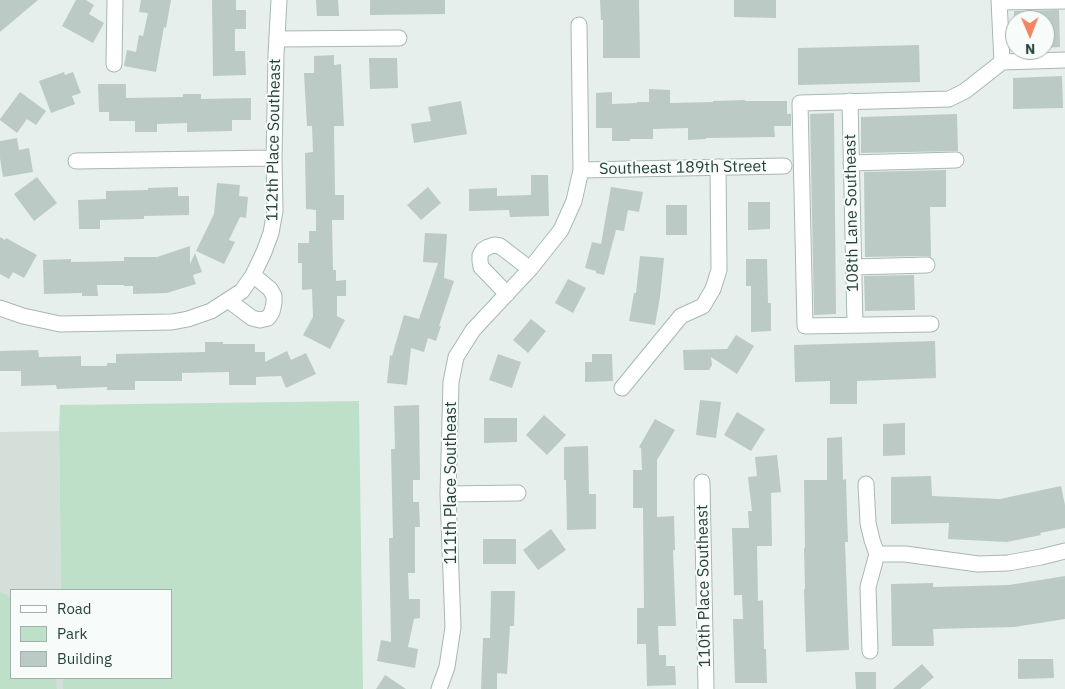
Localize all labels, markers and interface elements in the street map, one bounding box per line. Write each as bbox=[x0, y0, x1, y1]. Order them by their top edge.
north arrow bbox=[1005, 10, 1055, 60]
text: N bbox=[1025, 40, 1035, 58]
street label: 112th Place Southeast bbox=[263, 58, 285, 222]
street label: 108th Lane Southeast bbox=[841, 134, 863, 292]
street label: Southeast 189th Street bbox=[599, 157, 767, 179]
street label: 111th Place Southeast bbox=[441, 401, 461, 565]
street label: 110th Place Southeast bbox=[693, 504, 715, 668]
legend bbox=[10, 589, 172, 679]
text: Road bbox=[57, 599, 92, 618]
text: Park bbox=[57, 624, 87, 643]
text: Building bbox=[57, 649, 112, 668]

